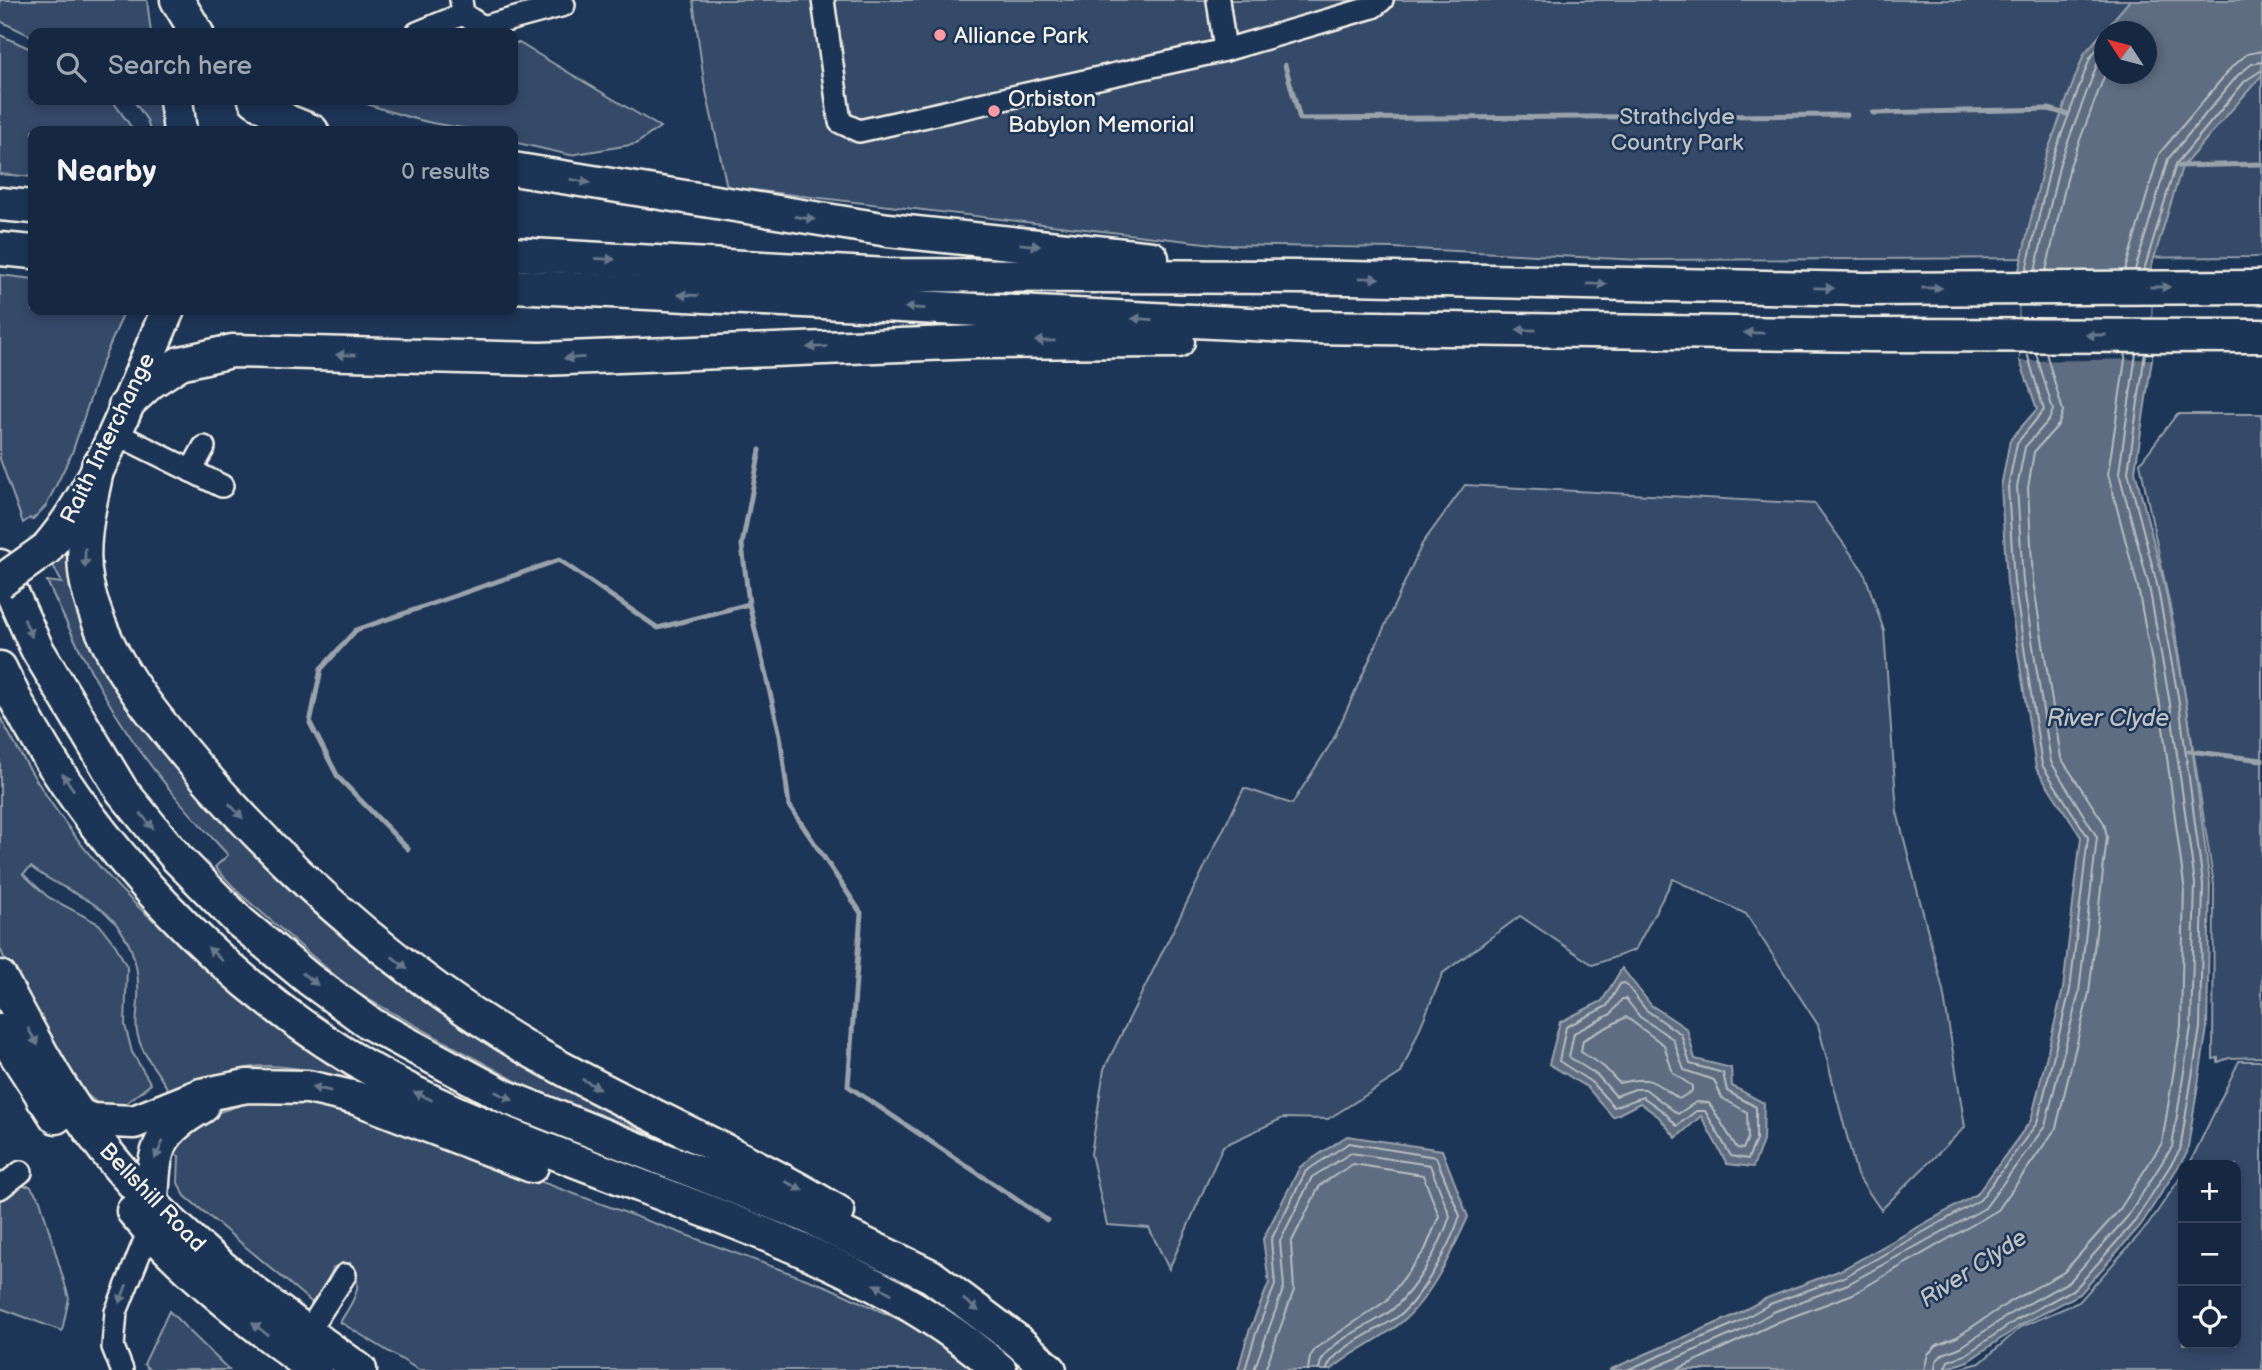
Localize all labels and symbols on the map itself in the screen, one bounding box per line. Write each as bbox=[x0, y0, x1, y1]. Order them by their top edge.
north arrow bbox=[2094, 21, 2157, 84]
place label: Alliance Park bbox=[954, 22, 1089, 50]
marker: Alliance Park bbox=[932, 27, 948, 43]
place label: Orbiston Babylon Memorial bbox=[1008, 85, 1194, 139]
marker: Orbiston Babylon Memorial bbox=[986, 103, 1002, 119]
park label: Strathclyde Country Park bbox=[1611, 103, 1744, 157]
one-way arrow bbox=[569, 176, 591, 187]
one-way arrow bbox=[794, 213, 816, 224]
one-way arrow bbox=[1019, 240, 1041, 251]
one-way arrow bbox=[595, 254, 617, 265]
one-way arrow bbox=[1358, 273, 1380, 284]
one-way arrow bbox=[1586, 278, 1608, 290]
one-way arrow bbox=[2149, 281, 2171, 293]
one-way arrow bbox=[1813, 282, 1835, 294]
one-way arrow bbox=[1921, 282, 1943, 294]
one-way arrow bbox=[677, 290, 699, 301]
one-way arrow bbox=[904, 302, 926, 313]
one-way arrow bbox=[1131, 313, 1153, 324]
one-way arrow bbox=[1515, 324, 1537, 336]
one-way arrow bbox=[1742, 328, 1764, 339]
one-way arrow bbox=[2085, 329, 2107, 341]
one-way arrow bbox=[1034, 335, 1056, 347]
one-way arrow bbox=[806, 341, 828, 353]
street label: Raith Interchange bbox=[54, 348, 161, 528]
one-way arrow bbox=[335, 349, 357, 361]
one-way arrow bbox=[562, 352, 584, 363]
one-way arrow bbox=[79, 547, 91, 569]
one-way arrow bbox=[22, 618, 34, 638]
water label: River Clyde bbox=[2047, 704, 2169, 733]
one-way arrow bbox=[61, 773, 75, 791]
one-way arrow bbox=[228, 802, 244, 819]
one-way arrow bbox=[139, 812, 154, 829]
one-way arrow bbox=[207, 947, 224, 963]
one-way arrow bbox=[391, 955, 409, 969]
one-way arrow bbox=[301, 972, 319, 986]
one-way arrow bbox=[27, 1027, 39, 1046]
one-way arrow bbox=[581, 1078, 601, 1090]
one-way arrow bbox=[310, 1084, 332, 1095]
one-way arrow bbox=[413, 1090, 433, 1102]
one-way arrow bbox=[494, 1090, 514, 1102]
street label: Bellshill Road bbox=[93, 1137, 211, 1258]
one-way arrow bbox=[153, 1140, 165, 1160]
one-way arrow bbox=[785, 1180, 805, 1192]
water label: River Clyde bbox=[1914, 1223, 2032, 1314]
one-way arrow bbox=[118, 1283, 129, 1304]
one-way arrow bbox=[874, 1283, 893, 1295]
one-way arrow bbox=[962, 1297, 980, 1311]
one-way arrow bbox=[252, 1321, 270, 1336]

